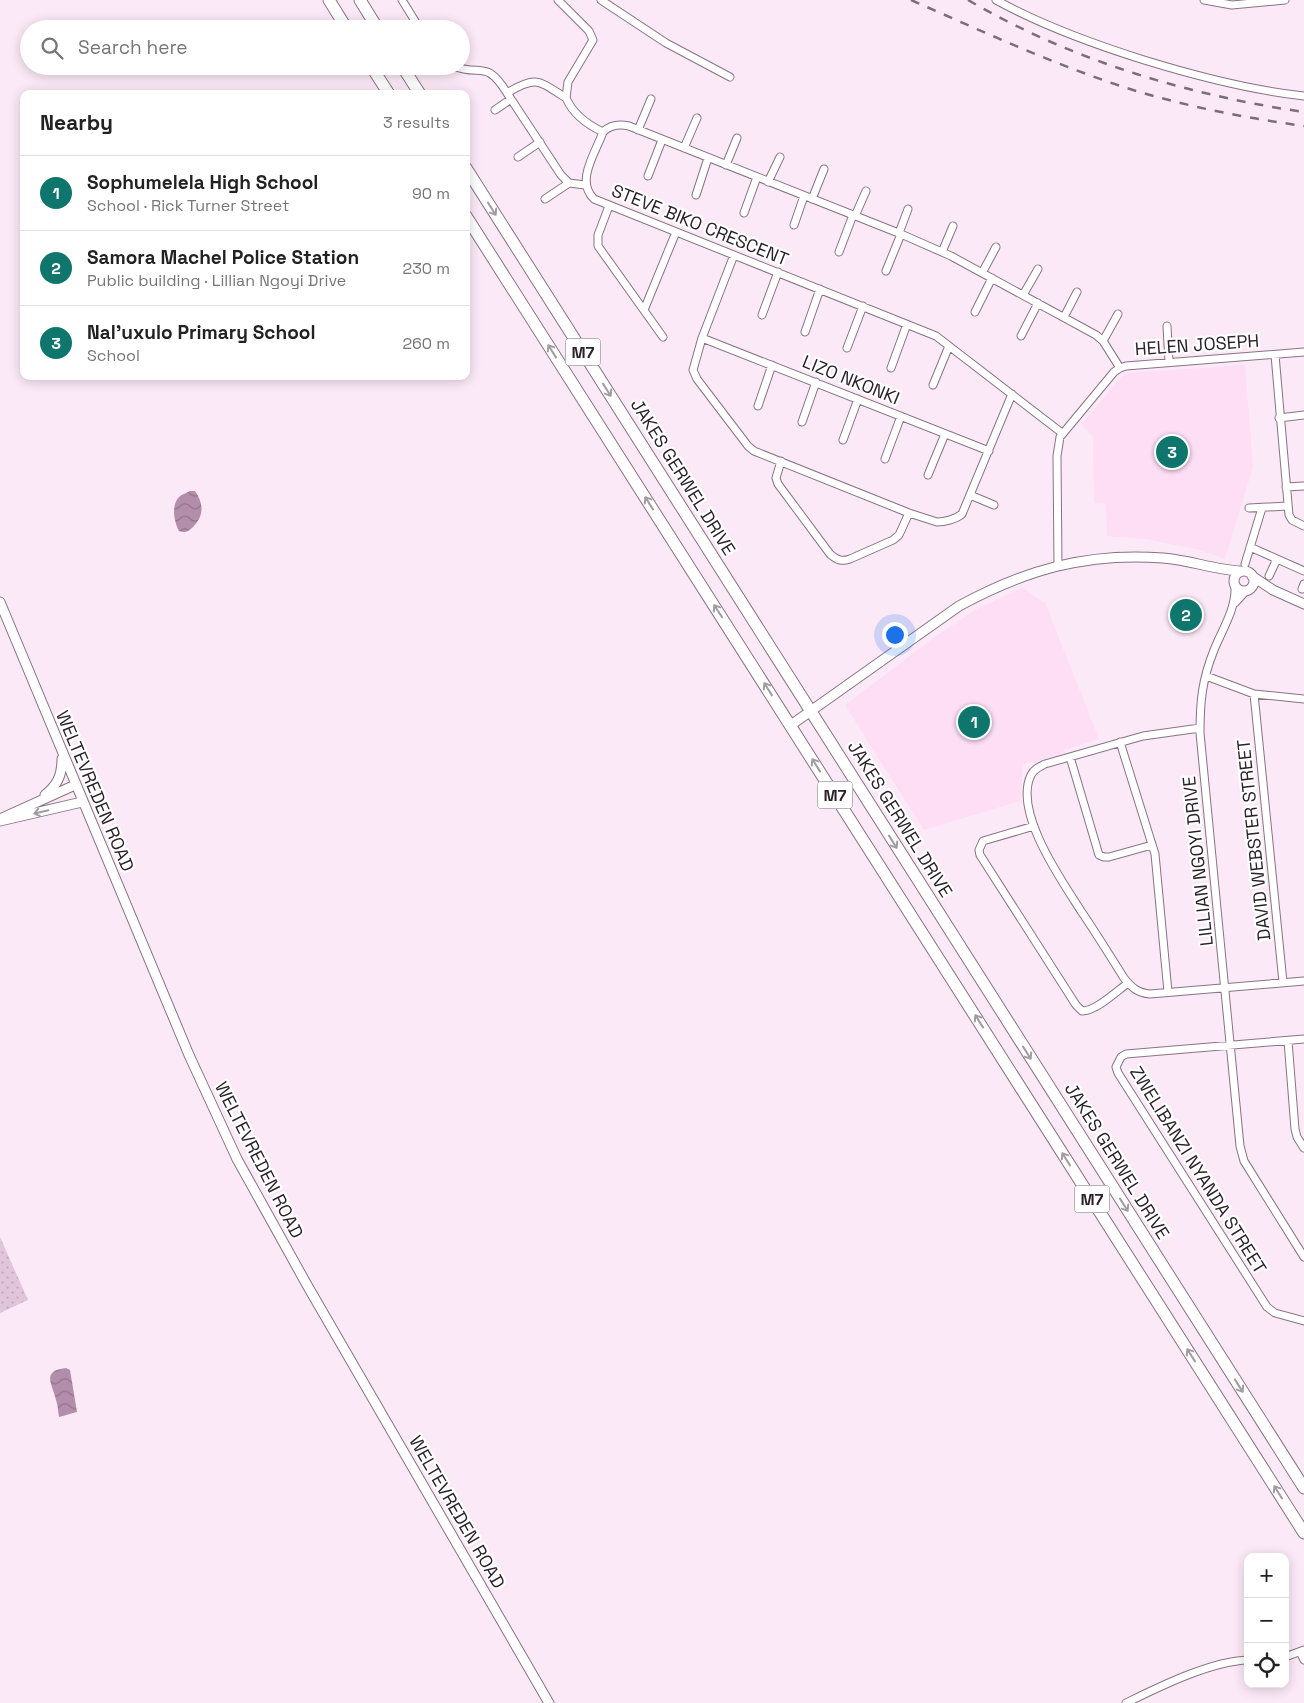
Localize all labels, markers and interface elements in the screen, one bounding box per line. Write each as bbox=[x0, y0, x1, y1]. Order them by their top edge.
search box bbox=[20, 20, 470, 75]
icon: search bbox=[38, 34, 66, 62]
text: Search here bbox=[78, 35, 188, 60]
text: Nearby bbox=[40, 109, 113, 136]
text: 3 results bbox=[383, 112, 450, 133]
text: Sophumelela High School bbox=[87, 170, 318, 195]
street label: STEVE BIKO CRESCENT bbox=[608, 179, 792, 271]
text: 1 bbox=[52, 183, 60, 204]
text: 90 m bbox=[412, 183, 450, 204]
text: School · Rick Turner Street bbox=[87, 195, 289, 216]
one-way arrow bbox=[488, 201, 498, 215]
text: Samora Machel Police Station bbox=[87, 245, 359, 270]
text: 2 bbox=[51, 258, 61, 279]
text: 230 m bbox=[403, 258, 450, 279]
text: Public building · Lillian Ngoyi Drive bbox=[87, 270, 346, 291]
text: Nal'uxulo Primary School bbox=[87, 320, 316, 345]
street label: HELEN JOSEPH bbox=[1134, 329, 1260, 360]
text: 3 bbox=[51, 333, 61, 354]
text: 260 m bbox=[402, 333, 450, 354]
road number: M7 bbox=[566, 338, 600, 366]
one-way arrow bbox=[547, 344, 557, 358]
text: School bbox=[87, 345, 140, 366]
street label: LIZO NKONKI bbox=[799, 350, 903, 409]
one-way arrow bbox=[603, 383, 613, 397]
street label: JAKES GERWEL DRIVE bbox=[626, 394, 741, 559]
pin: 3 bbox=[1156, 433, 1188, 471]
one-way arrow bbox=[644, 496, 654, 510]
pin: 2 bbox=[1170, 596, 1202, 634]
one-way arrow bbox=[713, 605, 723, 619]
your location bbox=[882, 622, 908, 648]
one-way arrow bbox=[762, 682, 772, 696]
pin: 1 bbox=[958, 703, 990, 741]
street label: WELTEVREDEN ROAD bbox=[51, 707, 140, 875]
street label: JAKES GERWEL DRIVE bbox=[843, 736, 958, 901]
street label: DAVID WEBSTER STREET bbox=[1231, 738, 1276, 942]
one-way arrow bbox=[811, 758, 821, 772]
street label: LILLIAN NGOYI DRIVE bbox=[1177, 775, 1218, 947]
road number: M7 bbox=[818, 782, 852, 808]
one-way arrow bbox=[34, 808, 50, 817]
one-way arrow bbox=[889, 834, 899, 848]
one-way arrow bbox=[974, 1015, 984, 1029]
one-way arrow bbox=[1022, 1046, 1032, 1060]
street label: ZWELIBANZI NYANDA STREET bbox=[1125, 1062, 1272, 1278]
street label: WELTEVREDEN ROAD bbox=[210, 1078, 309, 1242]
street label: JAKES GERWEL DRIVE bbox=[1060, 1078, 1175, 1243]
one-way arrow bbox=[1061, 1152, 1071, 1166]
road number: M7 bbox=[1074, 1186, 1110, 1212]
one-way arrow bbox=[1119, 1197, 1129, 1211]
one-way arrow bbox=[1185, 1348, 1196, 1362]
one-way arrow bbox=[1234, 1379, 1244, 1393]
street label: WELTEVREDEN ROAD bbox=[404, 1431, 511, 1592]
one-way arrow bbox=[1273, 1485, 1283, 1499]
map controls bbox=[1244, 1553, 1289, 1688]
button: + bbox=[1244, 1553, 1289, 1598]
button: − bbox=[1244, 1598, 1289, 1643]
button: locate bbox=[1244, 1643, 1289, 1688]

